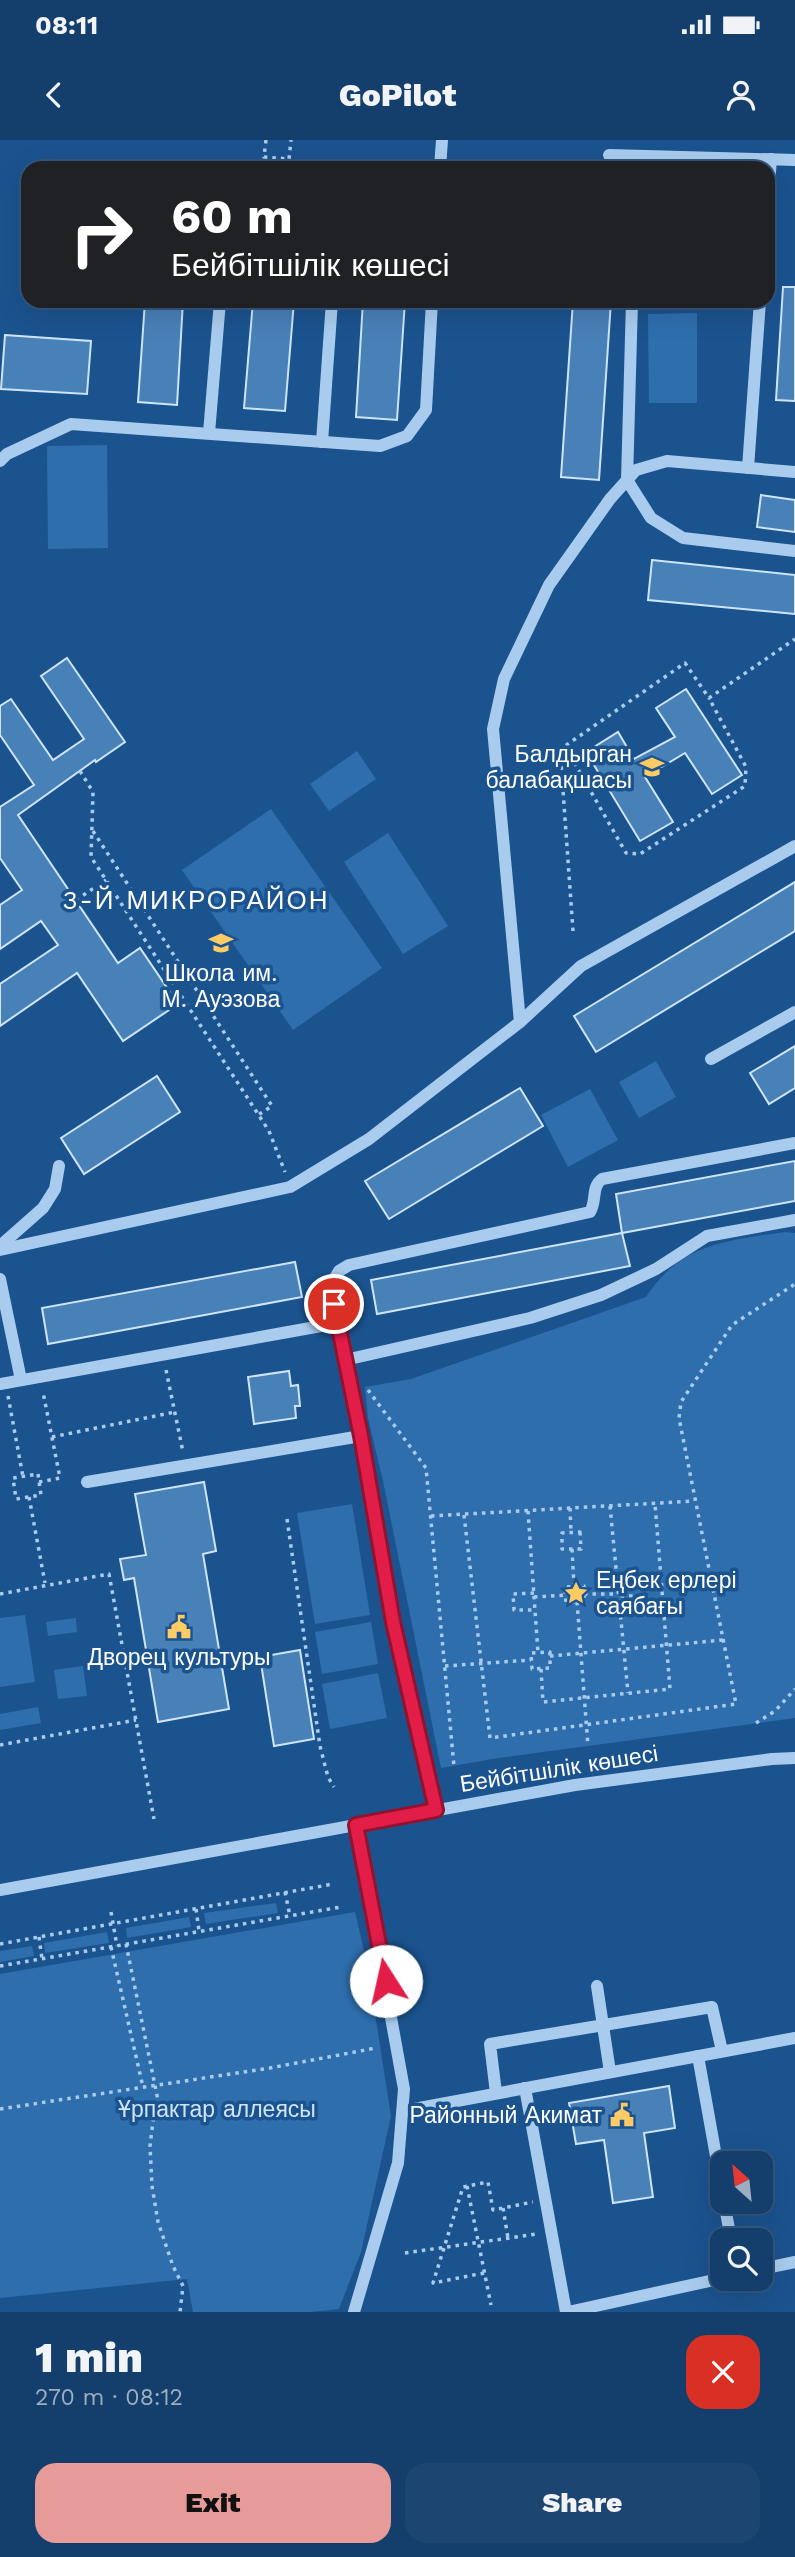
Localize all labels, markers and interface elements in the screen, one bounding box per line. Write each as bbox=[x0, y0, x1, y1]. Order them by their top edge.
text: 08:11 bbox=[35, 10, 98, 40]
icon: back bbox=[35, 76, 73, 114]
text: GoPilot bbox=[339, 76, 456, 114]
icon: person bbox=[722, 76, 760, 114]
text: 60 m bbox=[171, 187, 293, 245]
icon: right bbox=[56, 189, 147, 280]
text: Бейбітшілік көшесі bbox=[171, 246, 450, 284]
place label: Балдырган балабақшасы bbox=[486, 741, 632, 794]
school or university icon: Балдырган балабақшасы bbox=[638, 753, 666, 781]
district label: 3-Й МИКРОРАЙОН bbox=[62, 885, 330, 915]
school or university icon: Школа им. М. Ауэзова bbox=[207, 929, 235, 957]
place label: Школа им. М. Ауэзова bbox=[162, 960, 281, 1013]
pin bbox=[304, 1274, 364, 1334]
icon: arrive bbox=[315, 1285, 353, 1323]
place label: Еңбек ерлері саябағы bbox=[596, 1567, 737, 1620]
place icon: Еңбек ерлері саябағы bbox=[562, 1579, 590, 1607]
public building icon: Дворец культуры bbox=[165, 1613, 193, 1641]
place label: Дворец культуры bbox=[87, 1644, 271, 1671]
street label: Бейбітшілік көшесі bbox=[458, 1740, 660, 1798]
position arrow bbox=[349, 1944, 423, 2018]
park label: Ұрпактар аллеясы bbox=[118, 2096, 316, 2123]
public building icon: Районный Акимат bbox=[608, 2101, 636, 2129]
place label: Районный Акимат bbox=[409, 2102, 602, 2129]
north arrow bbox=[710, 2151, 774, 2214]
map controls bbox=[710, 2151, 773, 2291]
button: search bbox=[710, 2228, 773, 2291]
text: 1 min bbox=[35, 2333, 143, 2382]
button: close bbox=[686, 2335, 760, 2409]
text: 270 m · 08:12 bbox=[35, 2384, 183, 2411]
button: Exit bbox=[35, 2463, 391, 2543]
button: Share bbox=[405, 2463, 760, 2543]

